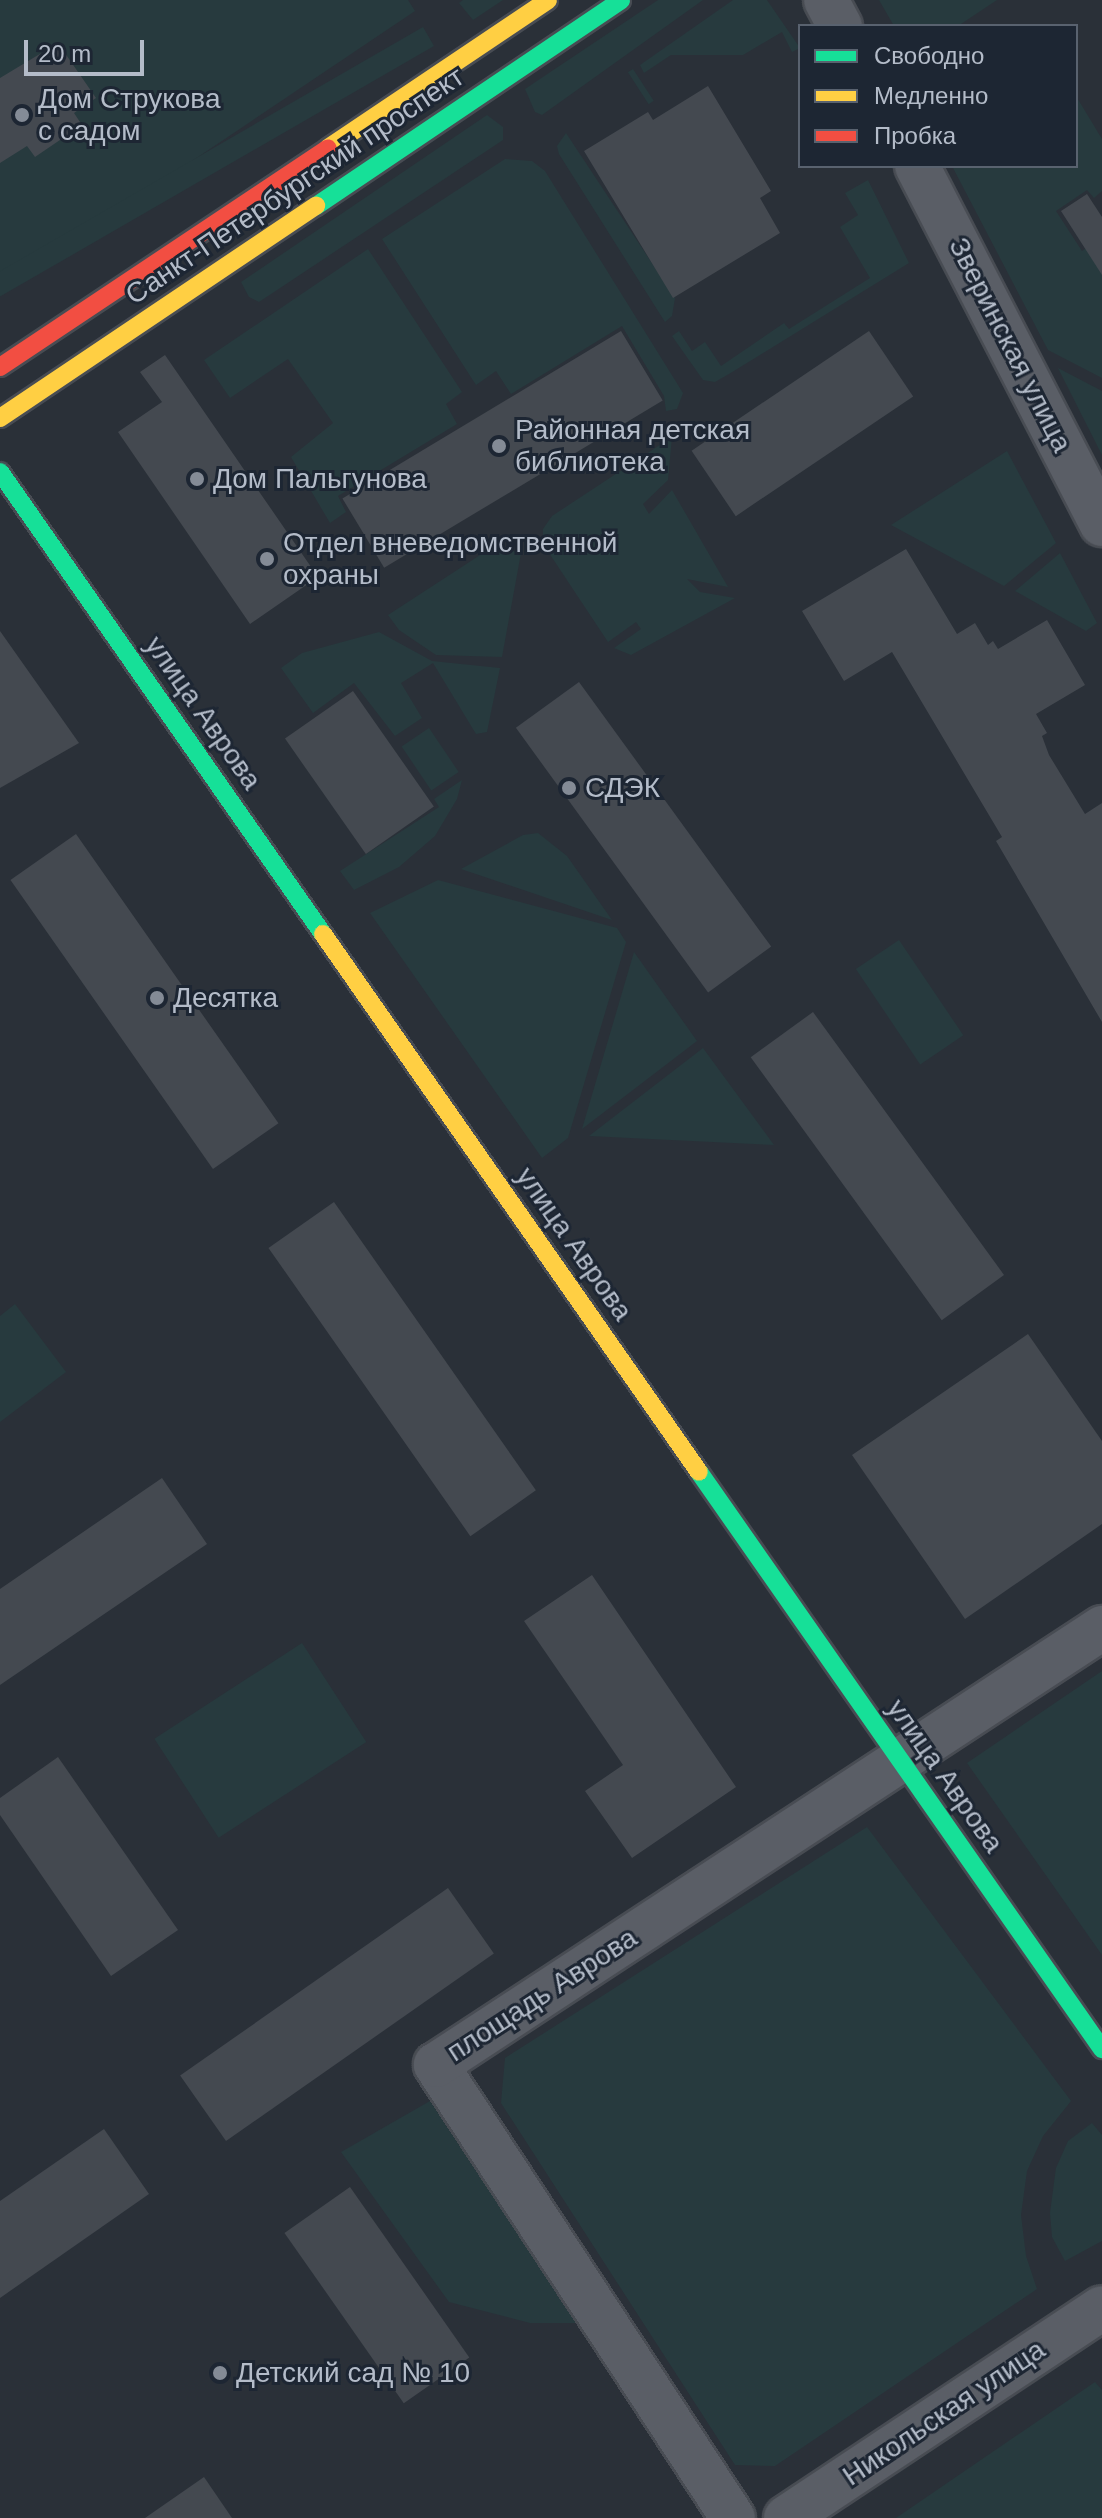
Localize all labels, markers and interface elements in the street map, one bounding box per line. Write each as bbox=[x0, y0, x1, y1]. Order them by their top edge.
scale bar bbox=[28, 24, 148, 74]
legend bbox=[798, 24, 1078, 168]
text: 20 m bbox=[38, 40, 91, 67]
text: Свободно bbox=[874, 42, 984, 69]
street label: Санкт-Петербургский проспект bbox=[119, 60, 471, 312]
place label: Дом Струкова с садом bbox=[38, 82, 220, 148]
text: Медленно bbox=[874, 82, 988, 109]
marker: Дом Струкова с садом bbox=[13, 106, 31, 124]
text: Пробка bbox=[874, 122, 956, 149]
street label: Зверинская улица bbox=[941, 232, 1079, 458]
place label: Районная детская библиотека bbox=[515, 413, 750, 479]
marker: Районная детская библиотека bbox=[490, 437, 508, 455]
place label: Дом Пальгунова bbox=[213, 462, 427, 496]
marker: Дом Пальгунова bbox=[188, 470, 206, 488]
place label: Отдел вневедомственной охраны bbox=[283, 526, 617, 592]
marker: Отдел вневедомственной охраны bbox=[258, 550, 276, 568]
street label: улица Аврова bbox=[138, 630, 268, 796]
place label: СДЭК bbox=[585, 771, 660, 805]
marker: СДЭК bbox=[560, 779, 578, 797]
place label: Десятка bbox=[173, 981, 278, 1015]
marker: Десятка bbox=[148, 989, 166, 1007]
street label: улица Аврова bbox=[509, 1161, 639, 1327]
street label: улица Аврова bbox=[880, 1693, 1010, 1859]
street label: площадь Аврова bbox=[441, 1921, 643, 2069]
street label: Никольская улица bbox=[837, 2333, 1051, 2493]
place label: Детский сад № 10 bbox=[236, 2356, 470, 2390]
marker: Детский сад № 10 bbox=[211, 2364, 229, 2382]

